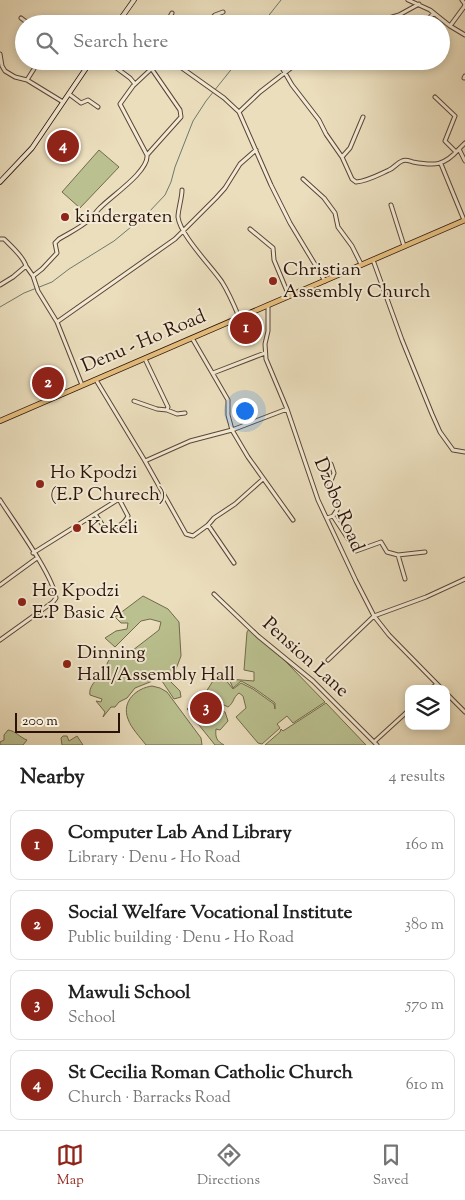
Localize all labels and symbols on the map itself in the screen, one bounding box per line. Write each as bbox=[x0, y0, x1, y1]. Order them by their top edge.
pin: 4 bbox=[47, 127, 79, 165]
place label: kindergaten bbox=[75, 204, 173, 231]
marker: kindergaten bbox=[59, 211, 71, 223]
place label: Christian Assembly Church bbox=[283, 257, 431, 306]
marker: Christian Assembly Church bbox=[267, 275, 279, 287]
street label: Denu - Ho Road bbox=[78, 304, 211, 380]
pin: 1 bbox=[230, 309, 262, 347]
pin: 2 bbox=[32, 364, 64, 402]
your location bbox=[232, 398, 258, 424]
street label: Dzobo Road bbox=[306, 454, 370, 557]
place label: Ho Kpodzi (E.P Churech) bbox=[50, 460, 165, 509]
marker: Ho Kpodzi (E.P Churech) bbox=[34, 478, 46, 490]
place label: Kekeli bbox=[87, 515, 138, 542]
marker: Kekeli bbox=[71, 522, 83, 534]
place label: Ho Kpodzi E.P Basic A bbox=[32, 578, 125, 627]
marker: Ho Kpodzi E.P Basic A bbox=[16, 596, 28, 608]
street label: Pension Lane bbox=[256, 612, 354, 704]
place label: Dinning Hall/Assembly Hall bbox=[77, 640, 235, 689]
marker: Dinning Hall/Assembly Hall bbox=[61, 658, 73, 670]
pin: 3 bbox=[190, 689, 222, 727]
scale bar bbox=[15, 710, 120, 733]

